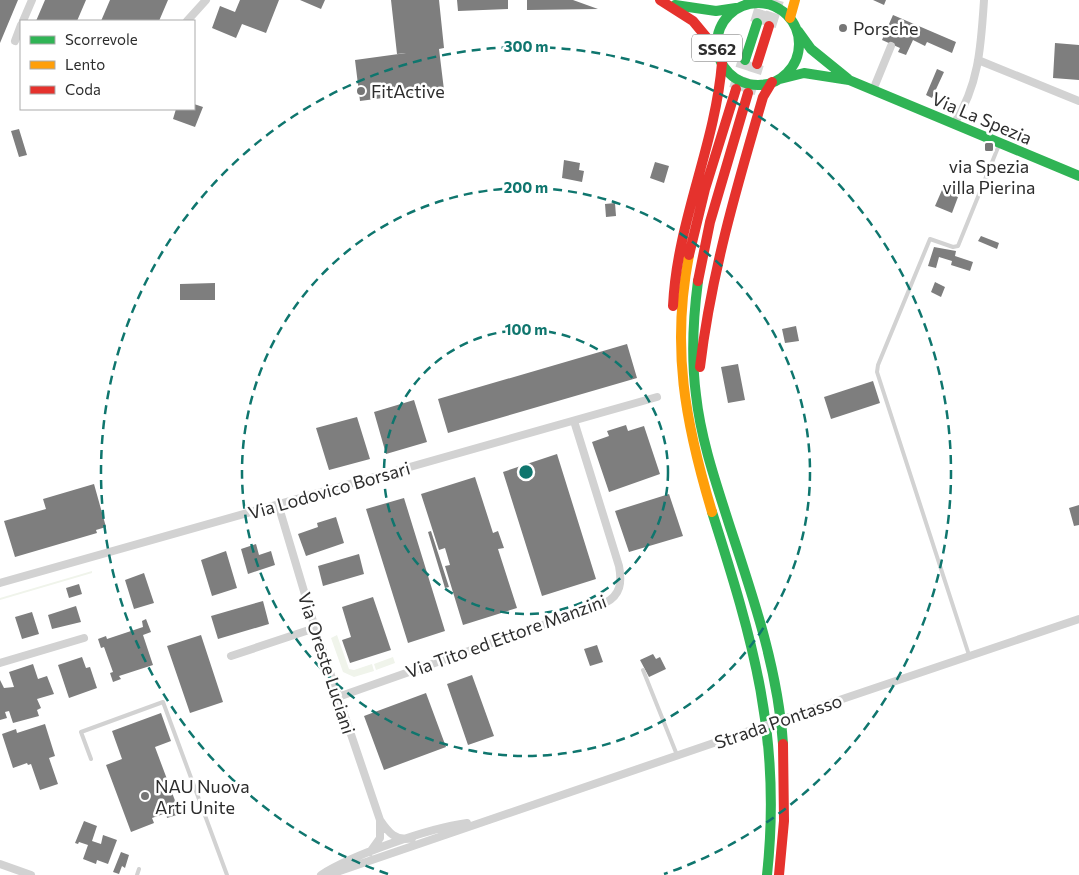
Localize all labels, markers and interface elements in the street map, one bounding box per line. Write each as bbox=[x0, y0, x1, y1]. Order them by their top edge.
place label: Porsche bbox=[853, 17, 919, 39]
legend bbox=[20, 20, 195, 110]
marker: Porsche bbox=[837, 22, 849, 34]
text: Scorrevole bbox=[65, 30, 138, 48]
road number: SS62 bbox=[692, 34, 742, 62]
text: 300 m bbox=[504, 37, 548, 55]
text: Lento bbox=[65, 55, 105, 73]
text: Coda bbox=[65, 80, 101, 98]
place label: FitActive bbox=[371, 80, 445, 102]
marker: FitActive bbox=[355, 85, 367, 97]
street label: Via La Spezia bbox=[929, 87, 1035, 149]
marker: via Spezia villa Pierina bbox=[983, 141, 995, 153]
place label: via Spezia villa Pierina bbox=[943, 155, 1035, 198]
text: 200 m bbox=[504, 178, 548, 196]
text: 100 m bbox=[505, 320, 547, 338]
street label: Via Lodovico Borsari bbox=[246, 456, 412, 524]
centre of rings bbox=[517, 463, 535, 481]
street label: Via Oreste Luciani bbox=[294, 589, 360, 737]
street label: Via Tito ed Ettore Manzini bbox=[403, 589, 609, 683]
street label: Strada Pontasso bbox=[711, 689, 845, 753]
place label: NAU Nuova Arti Unite bbox=[155, 775, 250, 818]
marker: NAU Nuova Arti Unite bbox=[139, 790, 151, 802]

